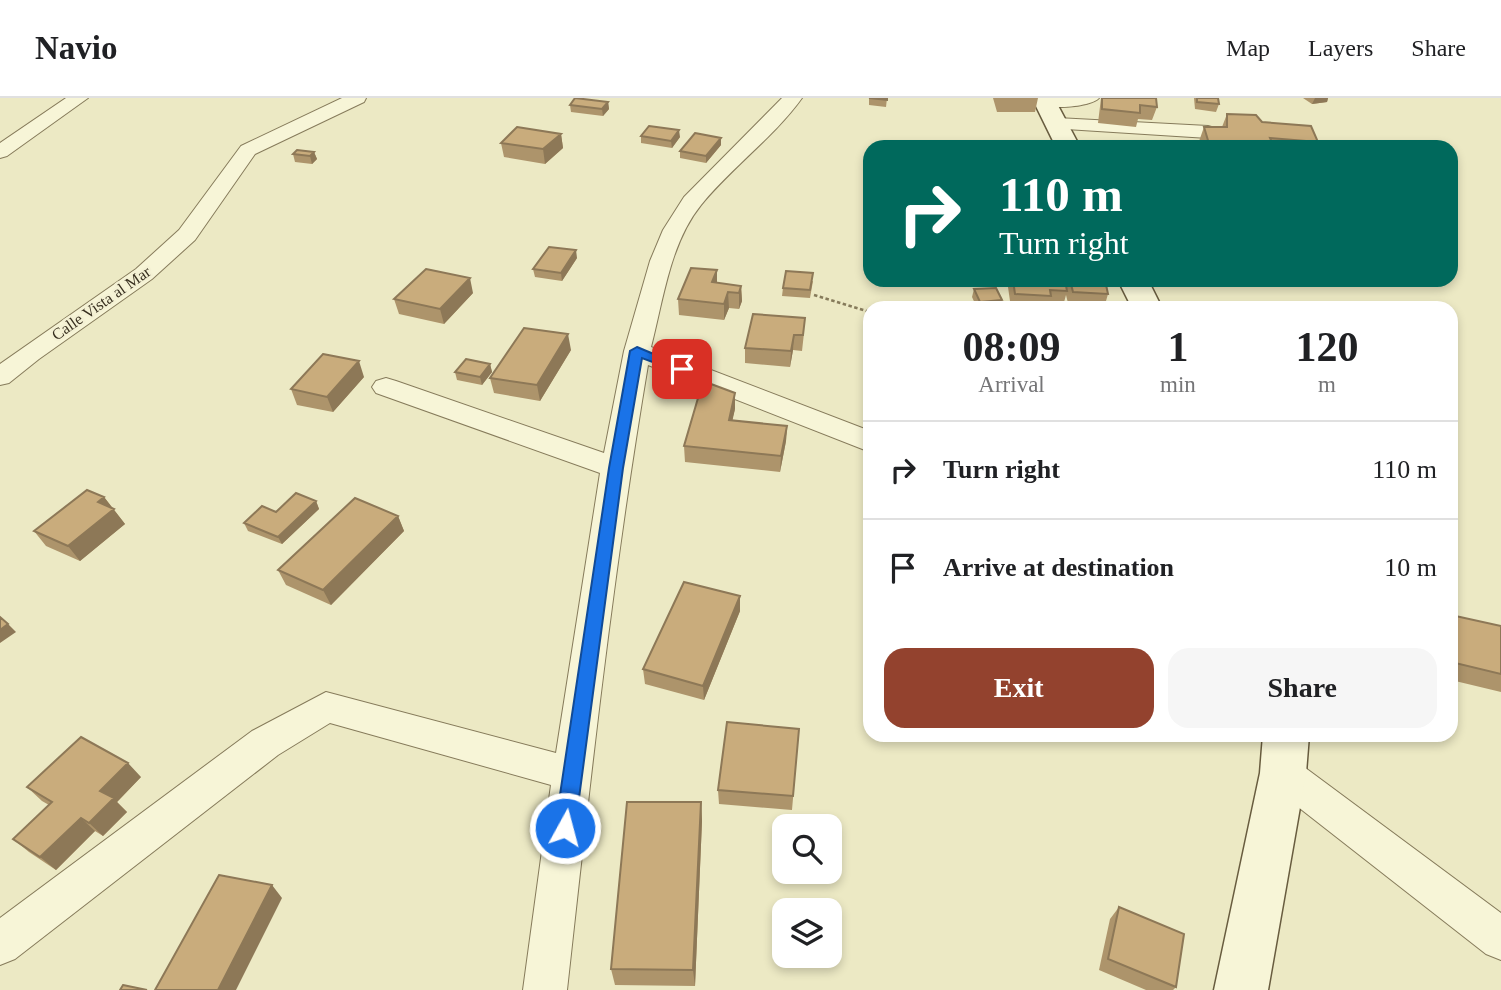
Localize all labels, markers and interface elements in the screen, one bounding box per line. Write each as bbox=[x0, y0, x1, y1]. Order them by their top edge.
text: Navio bbox=[35, 30, 118, 66]
text: Map bbox=[1226, 35, 1270, 61]
text: Layers bbox=[1308, 35, 1373, 61]
text: Share bbox=[1411, 35, 1466, 61]
text: 110 m bbox=[999, 167, 1123, 222]
icon: right bbox=[884, 168, 975, 259]
text: Turn right bbox=[999, 225, 1129, 261]
street label: Calle Vista al Mar bbox=[48, 262, 154, 343]
text: 08:09 bbox=[963, 324, 1061, 370]
text: 1 bbox=[1167, 324, 1188, 370]
text: 120 bbox=[1295, 324, 1358, 370]
pin bbox=[652, 339, 712, 399]
icon: arrive bbox=[663, 350, 701, 388]
text: Arrival bbox=[978, 372, 1045, 397]
text: min bbox=[1160, 372, 1196, 397]
text: m bbox=[1318, 372, 1336, 397]
icon: right bbox=[884, 451, 922, 489]
text: Turn right bbox=[943, 455, 1060, 484]
text: 110 m bbox=[1372, 455, 1437, 484]
icon: arrive bbox=[884, 549, 922, 587]
text: Arrive at destination bbox=[943, 553, 1174, 582]
text: 10 m bbox=[1384, 553, 1437, 582]
button: Exit bbox=[884, 648, 1154, 728]
button: Share bbox=[1168, 648, 1437, 728]
position arrow bbox=[528, 791, 602, 865]
map controls bbox=[772, 814, 842, 968]
button: search bbox=[772, 814, 842, 884]
button: layers bbox=[772, 898, 842, 968]

